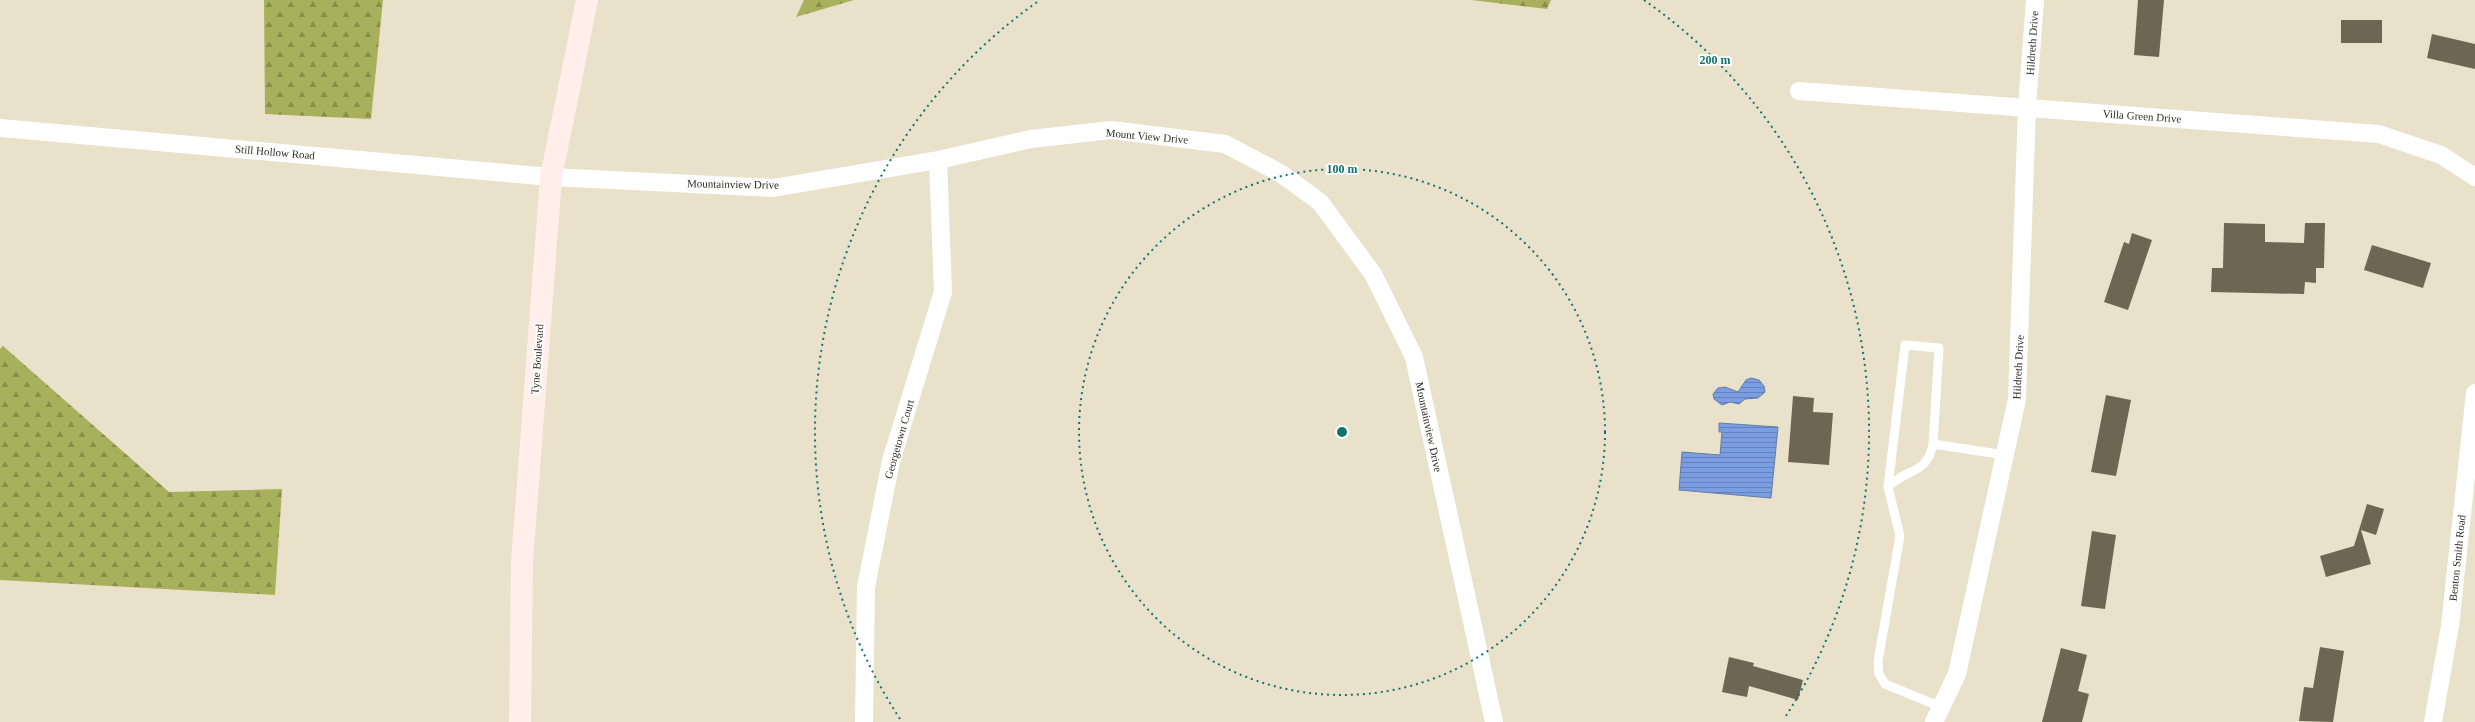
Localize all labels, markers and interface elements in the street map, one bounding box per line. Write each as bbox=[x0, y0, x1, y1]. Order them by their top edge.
street label: Hildreth Drive bbox=[2024, 10, 2040, 76]
text: 200 m bbox=[1700, 53, 1731, 67]
street label: Villa Green Drive bbox=[2102, 107, 2182, 125]
street label: Mount View Drive bbox=[1105, 126, 1189, 146]
street label: Still Hollow Road bbox=[235, 143, 316, 162]
text: 100 m bbox=[1327, 162, 1358, 176]
street label: Mountainview Drive bbox=[687, 177, 779, 191]
street label: Tyne Boulevard bbox=[529, 323, 545, 395]
street label: Hildreth Drive bbox=[2010, 334, 2026, 399]
street label: Mountainview Drive bbox=[1414, 381, 1444, 473]
street label: Georgetown Court bbox=[882, 398, 916, 480]
centre of rings bbox=[1335, 425, 1349, 439]
street label: Benton Smith Road bbox=[2446, 514, 2468, 602]

